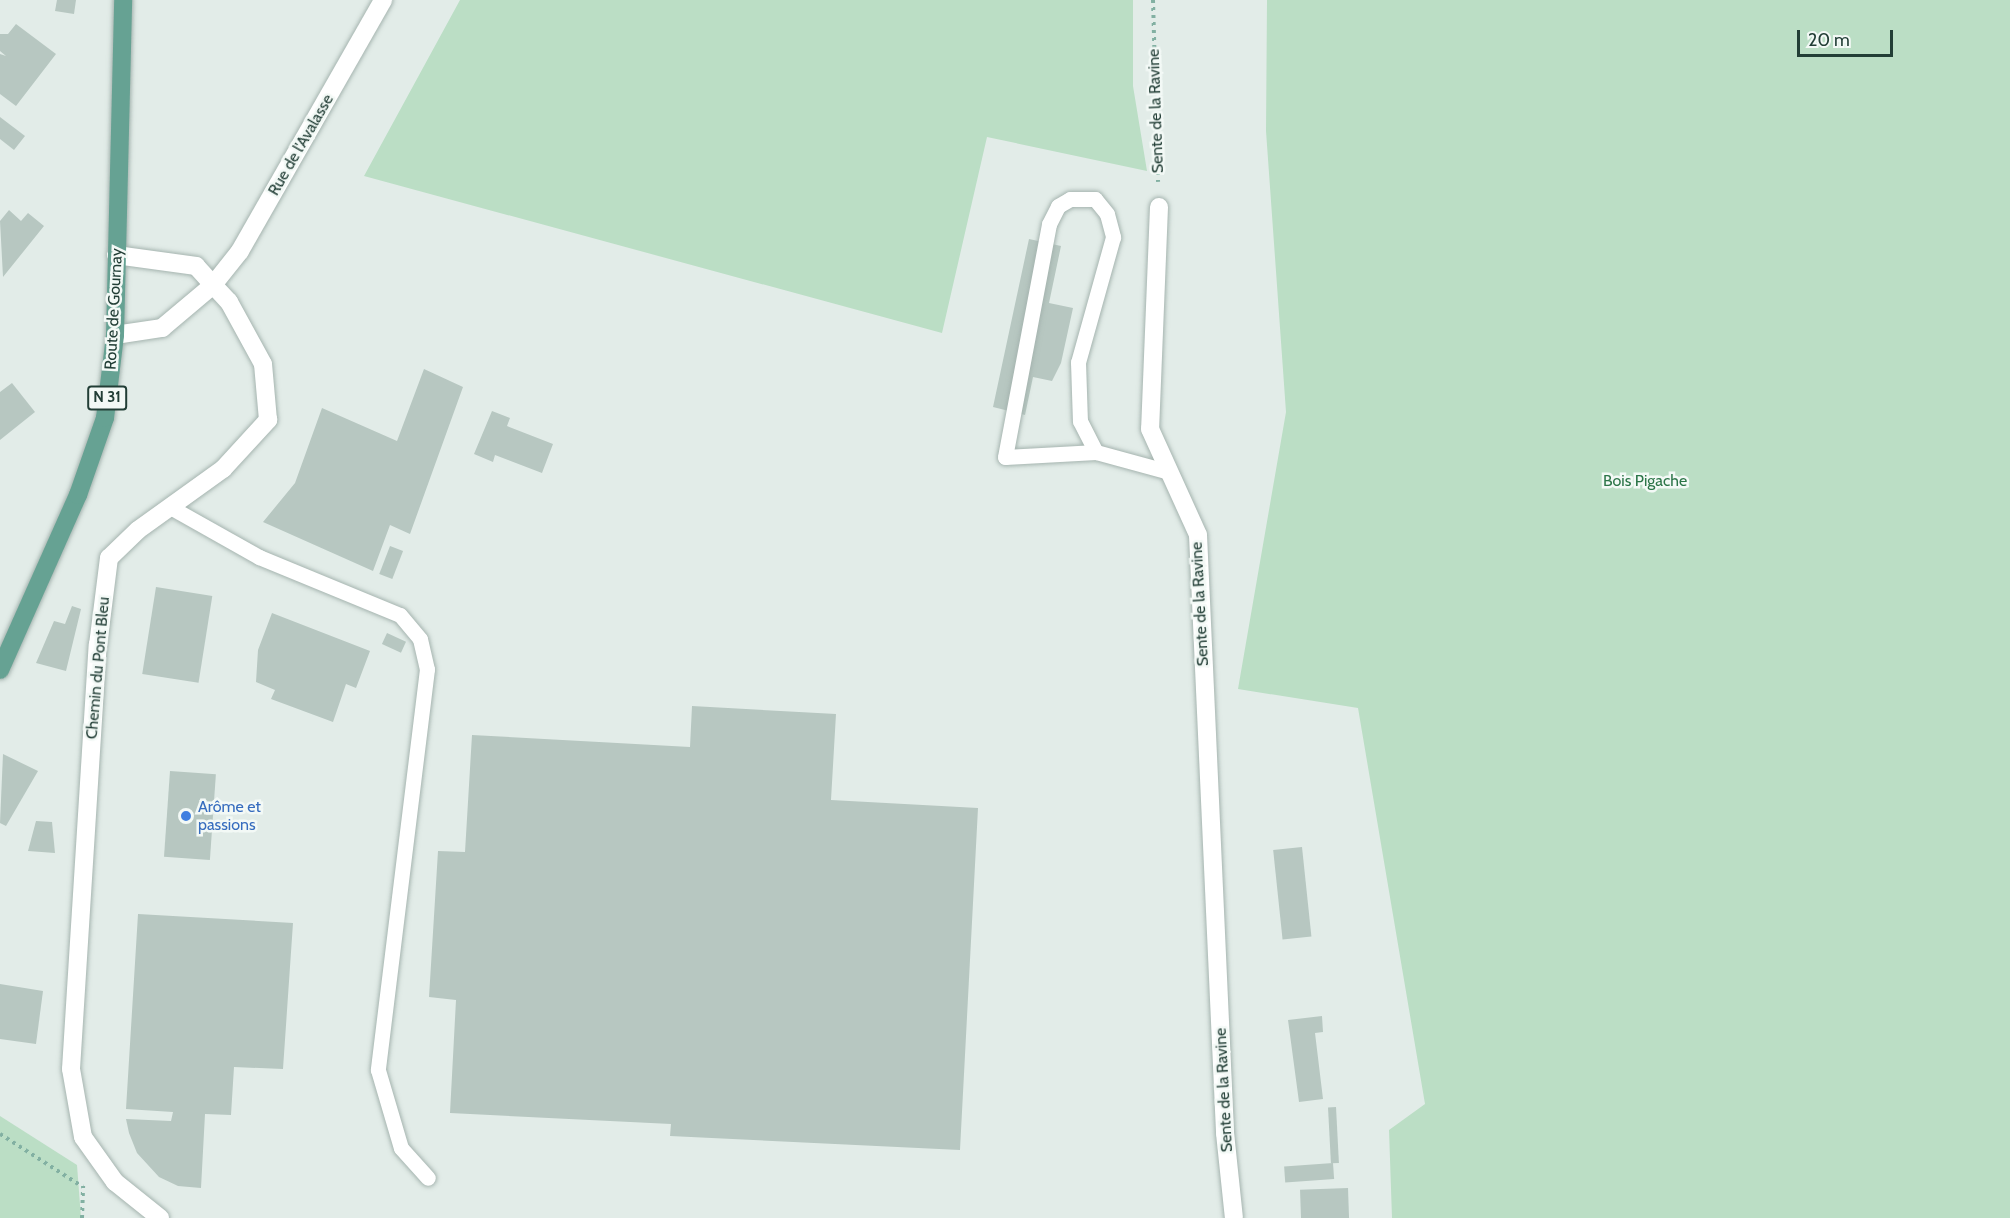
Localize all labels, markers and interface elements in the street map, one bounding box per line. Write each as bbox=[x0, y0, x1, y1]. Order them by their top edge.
scale bar bbox=[1800, 18, 1896, 56]
text: 20 m bbox=[1808, 29, 1850, 51]
street label: Sente de la Ravine bbox=[1144, 48, 1168, 174]
street label: Rue de l'Avalasse bbox=[264, 91, 338, 199]
street label: Route de Gournay bbox=[101, 248, 127, 370]
road number: N 31 bbox=[86, 386, 128, 410]
park label: Bois Pigache bbox=[1603, 471, 1687, 491]
street label: Sente de la Ravine bbox=[1187, 541, 1213, 667]
street label: Chemin du Pont Bleu bbox=[82, 596, 114, 740]
place label: Arôme et passions bbox=[198, 797, 261, 835]
marker: Arôme et passions bbox=[179, 809, 193, 823]
street label: Sente de la Ravine bbox=[1211, 1027, 1237, 1153]

